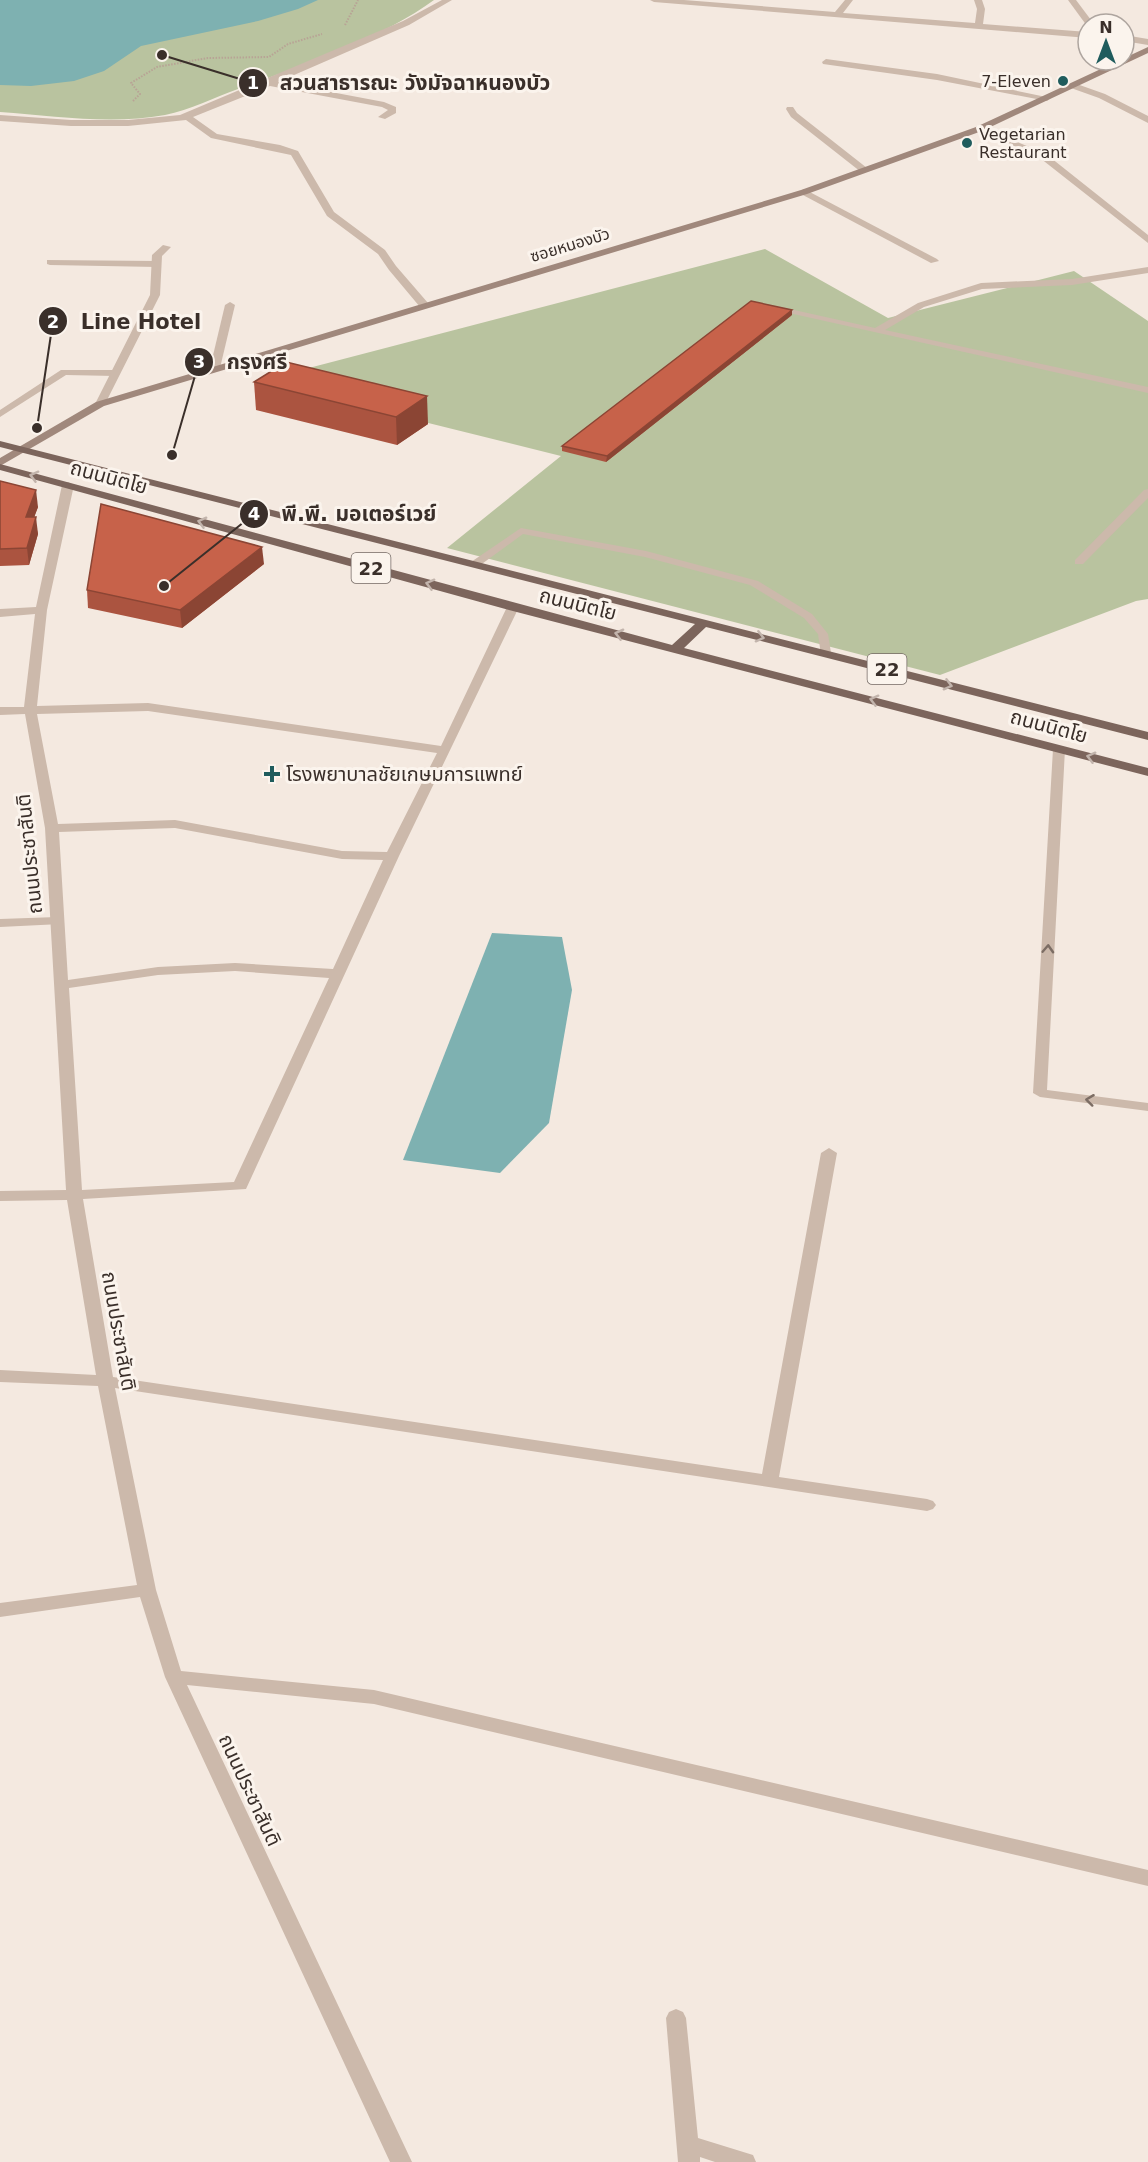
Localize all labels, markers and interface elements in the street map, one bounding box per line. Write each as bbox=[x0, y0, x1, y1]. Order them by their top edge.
north arrow bbox=[1076, 12, 1136, 72]
text: N bbox=[1099, 18, 1113, 37]
callout: สวนสาธารณะ วังมัจฉาหนองบัว bbox=[238, 63, 562, 102]
text: สวนสาธารณะ วังมัจฉาหนองบัว bbox=[280, 71, 550, 95]
text: 1 bbox=[247, 72, 259, 93]
place label: 7-Eleven bbox=[981, 72, 1051, 91]
marker: 7-Eleven bbox=[1056, 74, 1070, 88]
place label: Vegetarian Restaurant bbox=[979, 125, 1067, 162]
marker: Vegetarian Restaurant bbox=[960, 136, 974, 150]
street label: ซอยหนองบัว bbox=[528, 224, 612, 266]
callout: Line Hotel bbox=[38, 302, 213, 341]
text: Line Hotel bbox=[81, 310, 201, 334]
text: 2 bbox=[47, 311, 59, 332]
callout: กรุงศรี bbox=[184, 342, 299, 381]
text: กรุงศรี bbox=[227, 350, 287, 375]
text: 3 bbox=[193, 351, 205, 372]
street label: ถนนนิตโย bbox=[68, 455, 150, 499]
one-way arrow bbox=[29, 471, 39, 484]
callout: พี.พี. มอเตอร์เวย์ bbox=[239, 495, 448, 534]
text: พี.พี. มอเตอร์เวย์ bbox=[282, 502, 437, 526]
text: 4 bbox=[248, 503, 260, 524]
one-way arrow bbox=[197, 517, 207, 529]
road number: 22 bbox=[352, 553, 391, 583]
one-way arrow bbox=[425, 579, 435, 592]
street label: ถนนนิตโย bbox=[537, 583, 619, 625]
one-way arrow bbox=[614, 629, 625, 641]
one-way arrow bbox=[754, 629, 764, 642]
road number: 22 bbox=[868, 654, 906, 684]
one-way arrow bbox=[943, 678, 953, 691]
one-way arrow bbox=[869, 695, 879, 708]
street label: ถนนนิตโย bbox=[1008, 704, 1090, 748]
one-way arrow bbox=[1087, 752, 1097, 765]
place label: โรงพยาบาลชัยเกษมการแพทย์ bbox=[286, 762, 523, 786]
marker: โรงพยาบาลชัยเกษมการแพทย์ bbox=[263, 765, 281, 783]
street label: ถนนประชาสันติ bbox=[11, 793, 47, 915]
one-way arrow bbox=[1041, 945, 1054, 954]
one-way arrow bbox=[1085, 1094, 1095, 1106]
street label: ถนนประชาสันติ bbox=[97, 1269, 141, 1393]
street label: ถนนประชาสันติ bbox=[214, 1730, 286, 1850]

